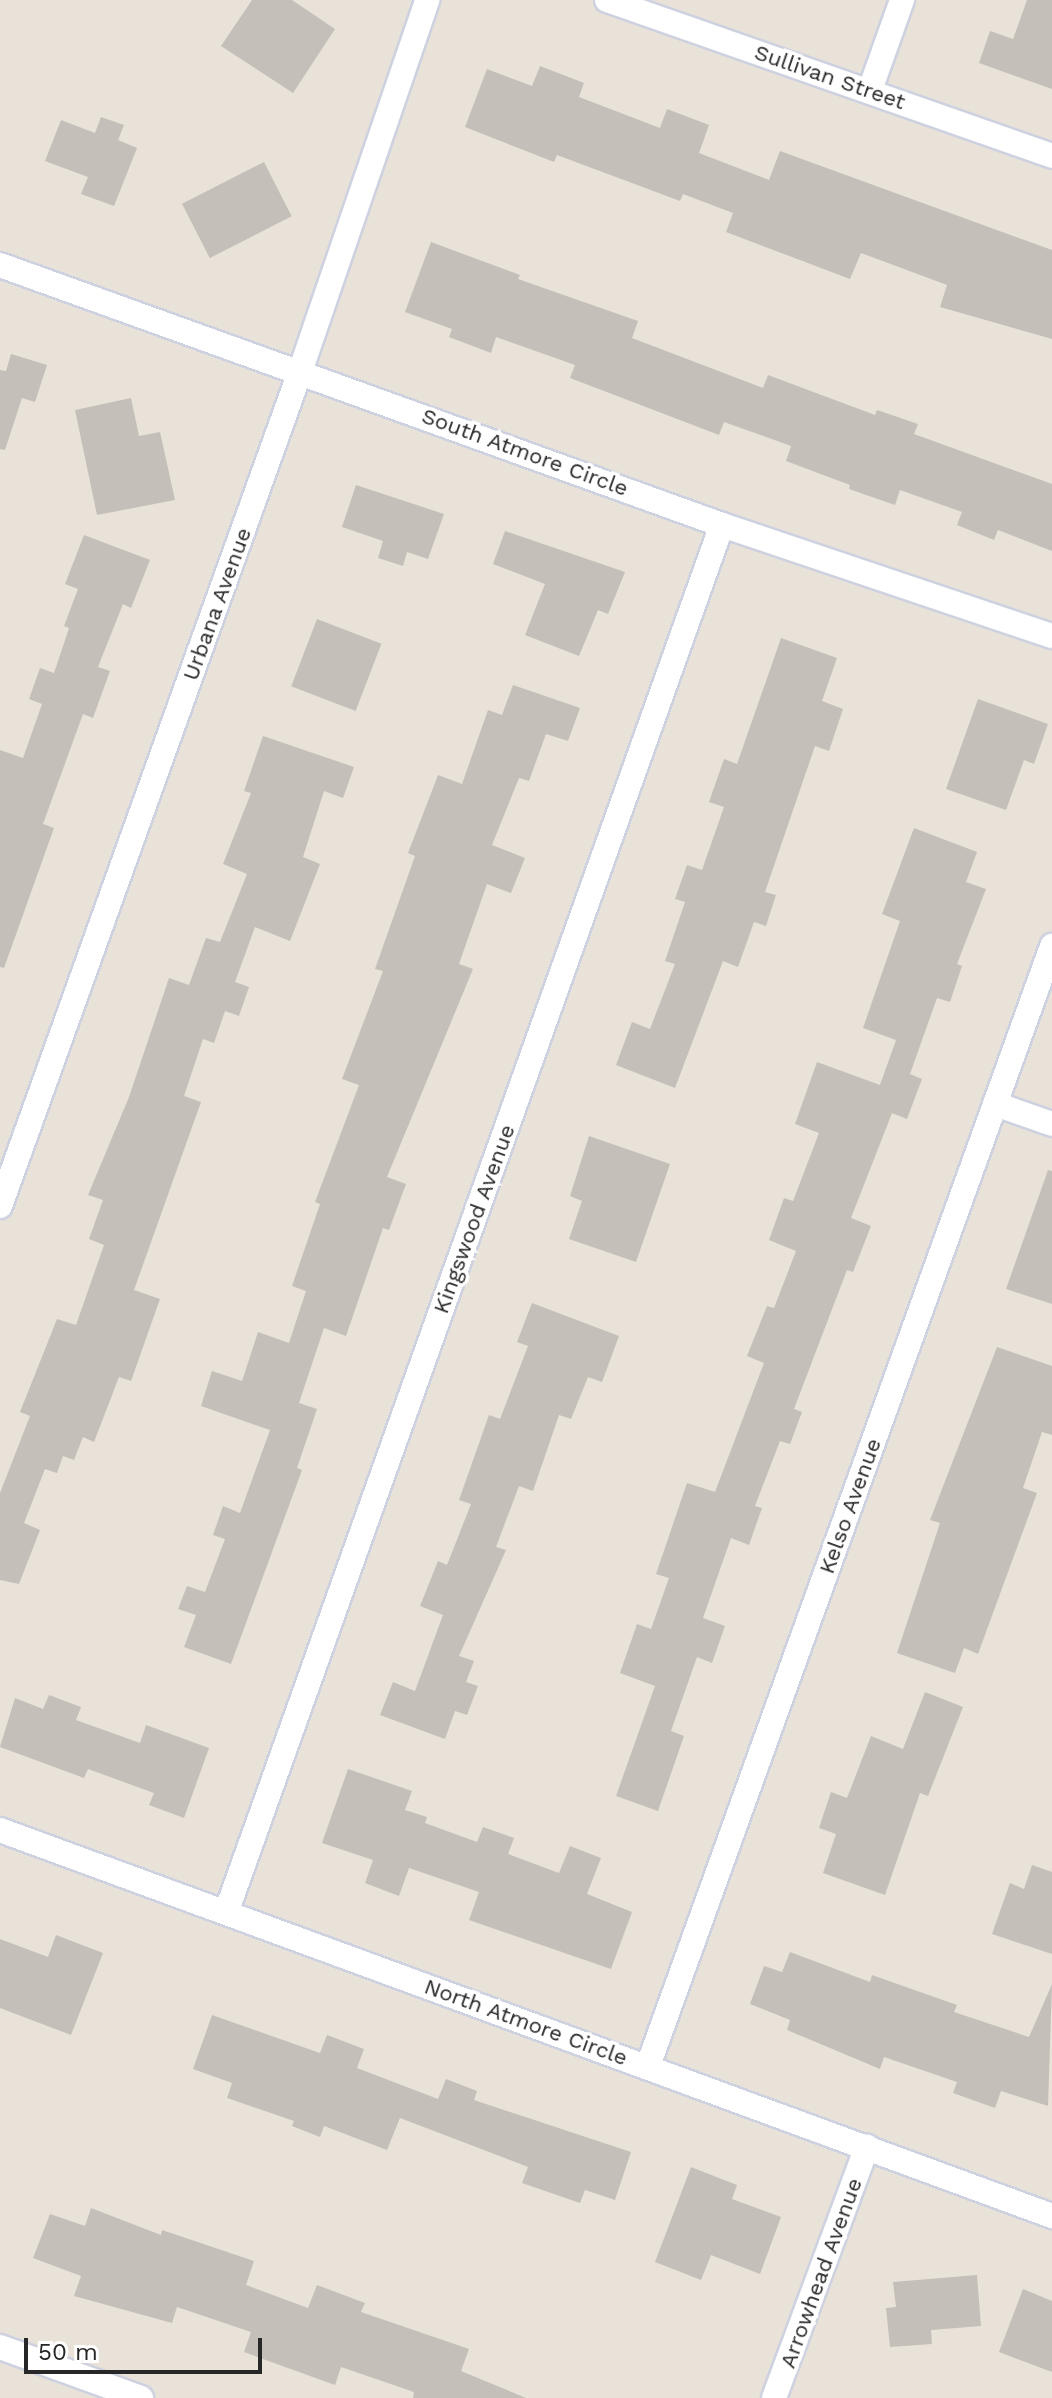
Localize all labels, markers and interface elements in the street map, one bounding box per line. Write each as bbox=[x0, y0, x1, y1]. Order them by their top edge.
street label: Sullivan Street bbox=[751, 39, 909, 115]
street label: South Atmore Circle bbox=[418, 402, 632, 502]
street label: Urbana Avenue bbox=[177, 523, 257, 685]
street label: Kingswood Avenue bbox=[427, 1120, 521, 1318]
street label: Kelso Avenue bbox=[813, 1434, 887, 1578]
street label: North Atmore Circle bbox=[420, 1973, 632, 2071]
street label: Arrowhead Avenue bbox=[774, 2174, 868, 2372]
scale bar bbox=[28, 2322, 266, 2372]
text: 50 m bbox=[38, 2338, 98, 2366]

